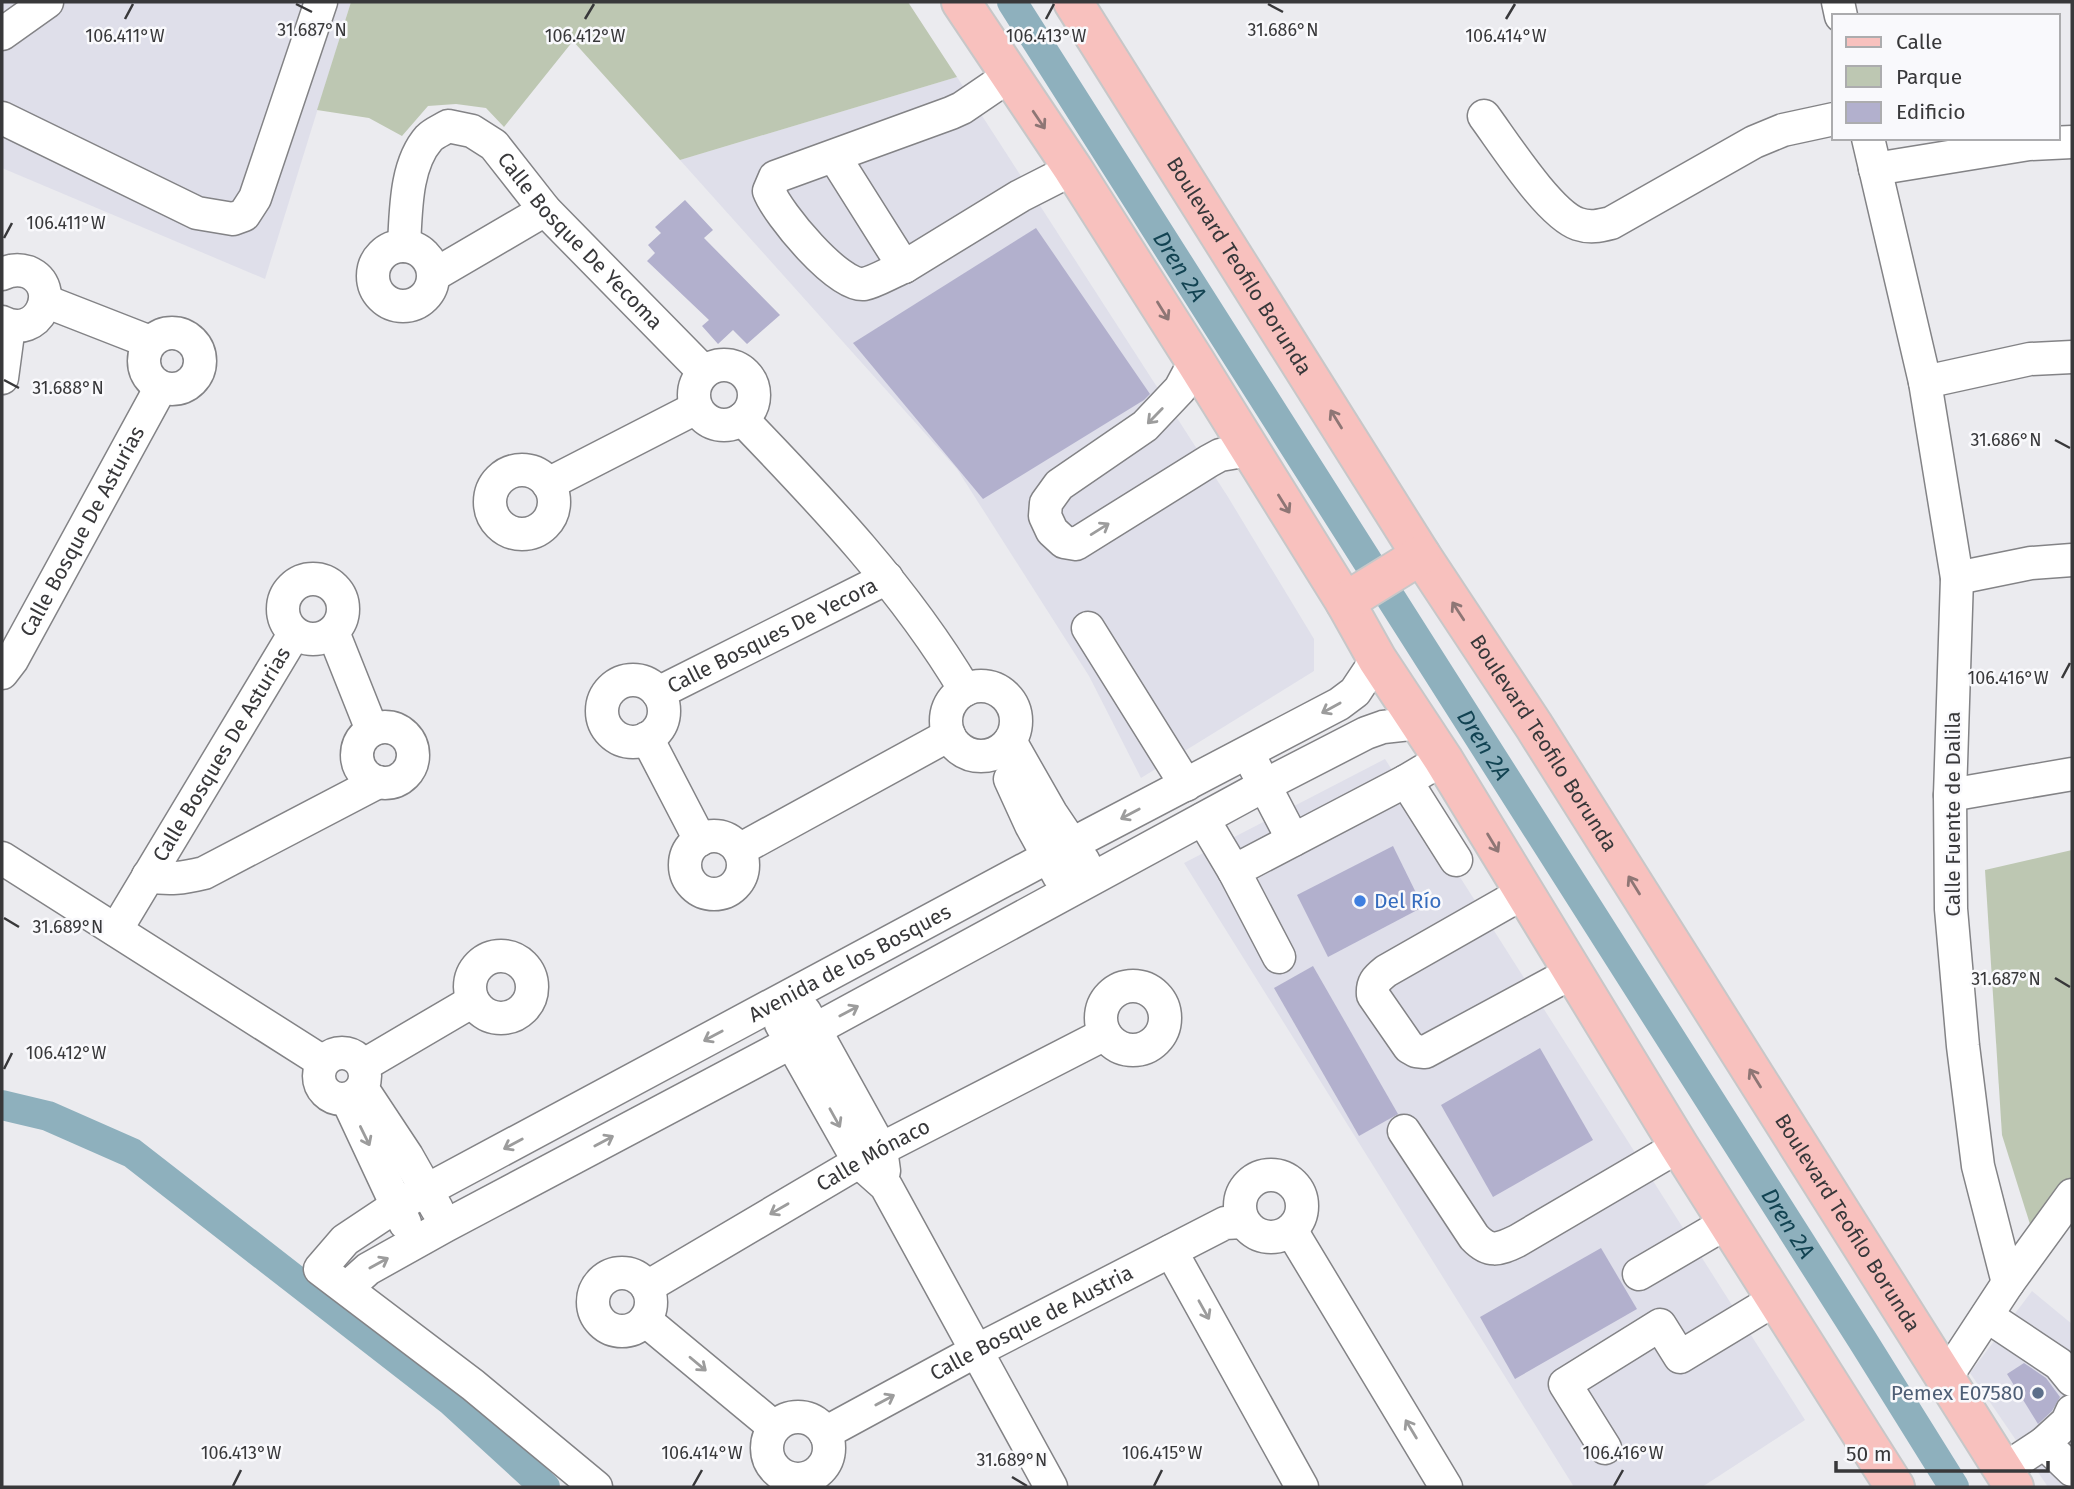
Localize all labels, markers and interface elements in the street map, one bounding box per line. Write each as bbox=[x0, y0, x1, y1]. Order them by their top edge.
legend bbox=[1832, 14, 2060, 140]
text: 31.687°N bbox=[277, 19, 347, 41]
text: 31.686°N bbox=[1247, 19, 1319, 41]
text: 106.411°W bbox=[85, 25, 165, 47]
text: 106.412°W bbox=[545, 25, 625, 47]
text: 106.413°W bbox=[1006, 25, 1087, 47]
text: 106.414°W bbox=[1465, 25, 1547, 47]
text: Calle bbox=[1896, 29, 1942, 55]
text: Parque bbox=[1896, 64, 1962, 90]
text: Edificio bbox=[1896, 99, 1966, 125]
one-way arrow bbox=[1032, 110, 1046, 129]
street label: Calle Bosque De Yecoma bbox=[492, 147, 668, 335]
street label: Boulevard Teofilo Borunda bbox=[1161, 152, 1318, 380]
text: 106.411°W bbox=[26, 212, 106, 234]
water label: Dren 2A bbox=[1147, 226, 1213, 307]
one-way arrow bbox=[1156, 301, 1170, 320]
text: 31.688°N bbox=[32, 377, 104, 399]
one-way arrow bbox=[1147, 407, 1164, 424]
one-way arrow bbox=[1328, 410, 1342, 430]
street label: Calle Bosque De Asturias bbox=[14, 421, 150, 641]
text: 31.686°N bbox=[1970, 429, 2042, 451]
one-way arrow bbox=[1276, 494, 1291, 513]
one-way arrow bbox=[1090, 521, 1109, 536]
street label: Calle Bosques De Yecora bbox=[663, 572, 882, 699]
one-way arrow bbox=[1451, 602, 1465, 621]
street label: Boulevard Teofilo Borunda bbox=[1464, 630, 1623, 857]
street label: Calle Bosques De Asturias bbox=[147, 642, 296, 866]
text: 106.416°W bbox=[1967, 667, 2049, 689]
one-way arrow bbox=[1321, 702, 1342, 715]
water label: Dren 2A bbox=[1451, 704, 1517, 785]
street label: Calle Fuente de Dalila bbox=[1940, 711, 1966, 917]
one-way arrow bbox=[1120, 808, 1141, 821]
one-way arrow bbox=[1486, 833, 1500, 853]
one-way arrow bbox=[1627, 876, 1641, 895]
place label: Del Río bbox=[1374, 888, 1442, 914]
marker: Del Río bbox=[1352, 893, 1368, 909]
street label: Avenida de los Bosques bbox=[744, 898, 956, 1028]
text: 31.689°N bbox=[33, 916, 103, 938]
text: 31.687°N bbox=[1971, 968, 2041, 990]
one-way arrow bbox=[838, 1004, 858, 1018]
one-way arrow bbox=[703, 1030, 724, 1044]
text: 106.412°W bbox=[26, 1042, 106, 1064]
one-way arrow bbox=[1748, 1068, 1762, 1088]
one-way arrow bbox=[828, 1108, 842, 1128]
street label: Boulevard Teofilo Borunda bbox=[1769, 1109, 1926, 1337]
street label: Calle Mónaco bbox=[812, 1113, 935, 1197]
one-way arrow bbox=[358, 1125, 372, 1146]
one-way arrow bbox=[594, 1134, 614, 1148]
one-way arrow bbox=[503, 1137, 523, 1151]
water label: Dren 2A bbox=[1755, 1183, 1821, 1264]
one-way arrow bbox=[770, 1202, 790, 1216]
one-way arrow bbox=[368, 1256, 389, 1269]
street label: Calle Bosque de Austria bbox=[925, 1259, 1138, 1387]
one-way arrow bbox=[1197, 1300, 1211, 1320]
one-way arrow bbox=[688, 1356, 706, 1372]
place label: Pemex E07580 bbox=[1891, 1380, 2024, 1406]
marker: Pemex E07580 bbox=[2030, 1385, 2046, 1401]
one-way arrow bbox=[874, 1393, 895, 1407]
one-way arrow bbox=[1404, 1419, 1418, 1439]
scale bar bbox=[1836, 1430, 2048, 1474]
text: 50 m bbox=[1846, 1441, 1892, 1467]
text: 106.413°W bbox=[201, 1442, 282, 1464]
text: 106.414°W bbox=[661, 1442, 743, 1464]
text: 106.415°W bbox=[1122, 1442, 1202, 1464]
text: 106.416°W bbox=[1582, 1442, 1664, 1464]
text: 31.689°N bbox=[977, 1449, 1047, 1471]

